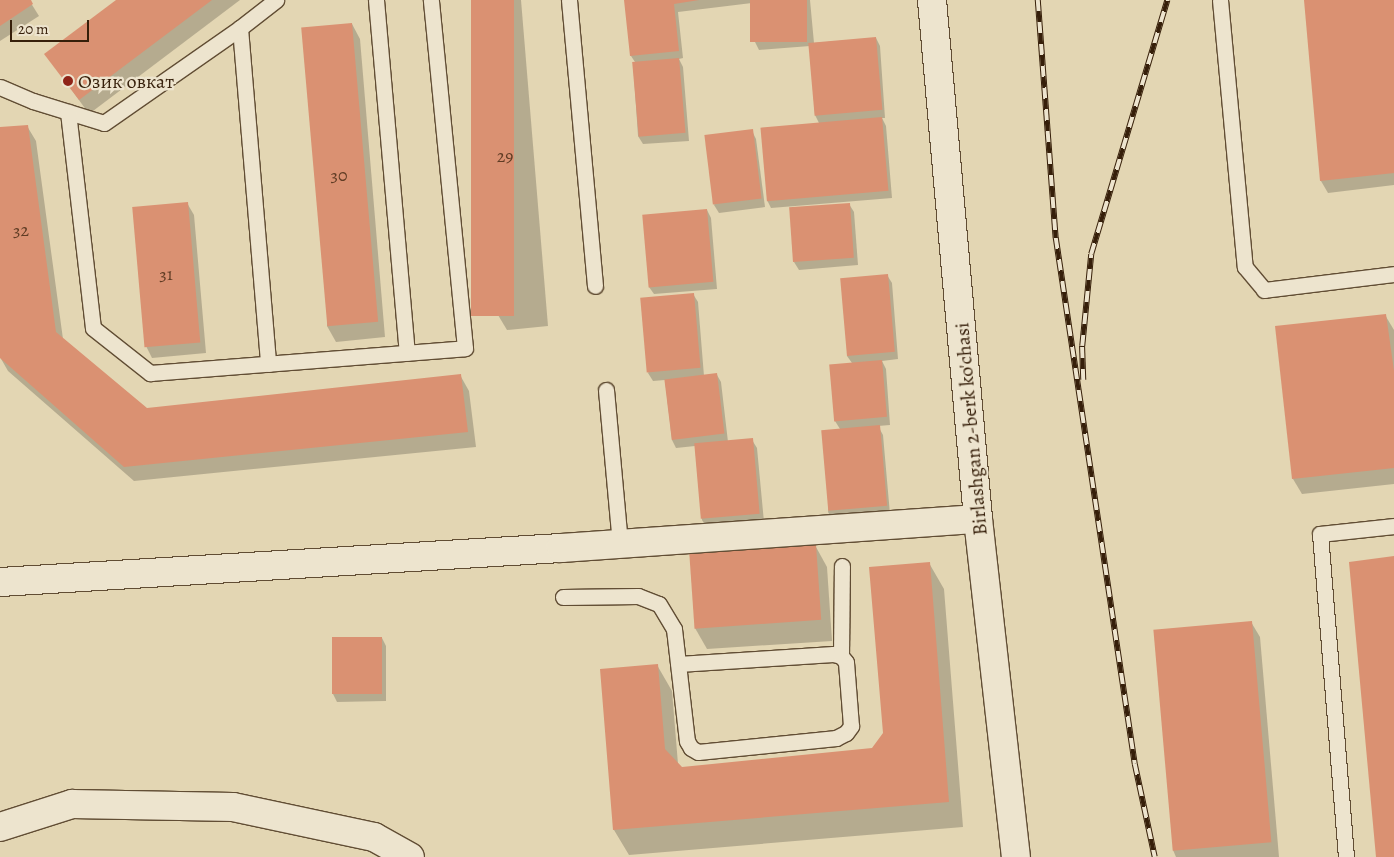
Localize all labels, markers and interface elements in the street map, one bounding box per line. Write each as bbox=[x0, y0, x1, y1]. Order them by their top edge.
scale bar bbox=[12, 10, 91, 42]
text: 20 m bbox=[18, 19, 49, 39]
place label: Озик овкат bbox=[78, 69, 174, 93]
marker: Озик овкат bbox=[62, 75, 74, 87]
house number: 29 bbox=[497, 145, 513, 167]
house number: 30 bbox=[330, 164, 348, 186]
house number: 32 bbox=[13, 219, 29, 241]
house number: 31 bbox=[159, 263, 173, 285]
street label: Birlashgan 2-berk ko'chasi bbox=[950, 322, 992, 536]

